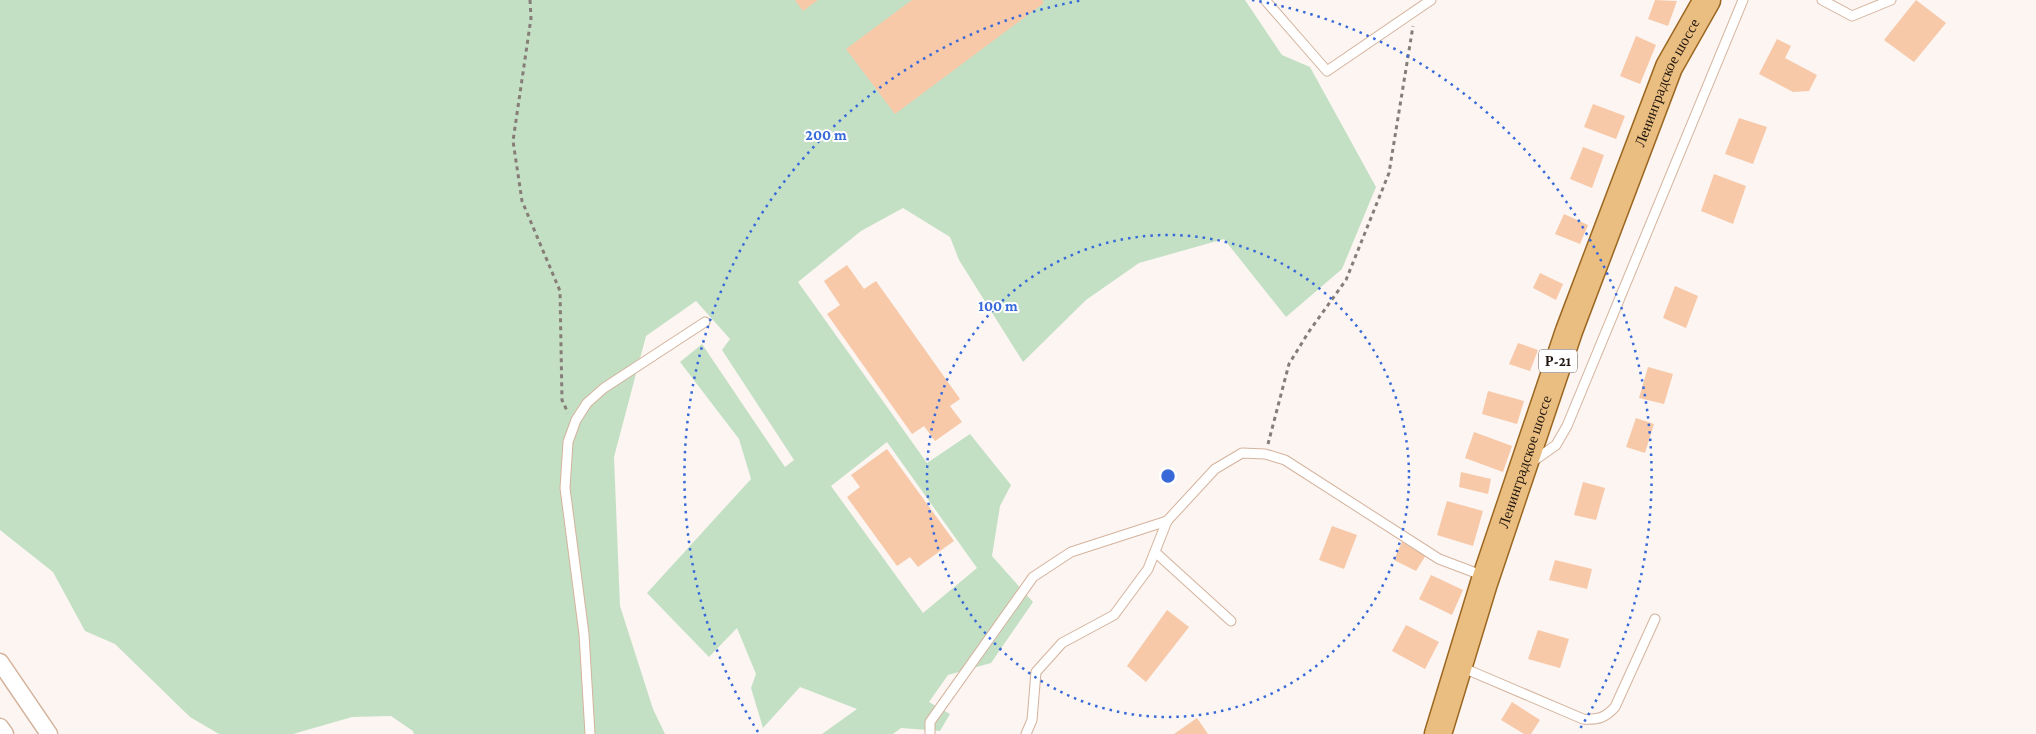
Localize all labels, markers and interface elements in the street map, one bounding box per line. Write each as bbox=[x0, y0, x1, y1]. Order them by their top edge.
street label: Ленинградское шоссе bbox=[1632, 16, 1703, 149]
text: 200 m bbox=[805, 127, 847, 143]
text: 100 m bbox=[978, 298, 1018, 314]
road number: Р-21 bbox=[1539, 350, 1577, 372]
street label: Ленинградское шоссе bbox=[1495, 393, 1555, 530]
centre of rings bbox=[1159, 467, 1177, 485]

